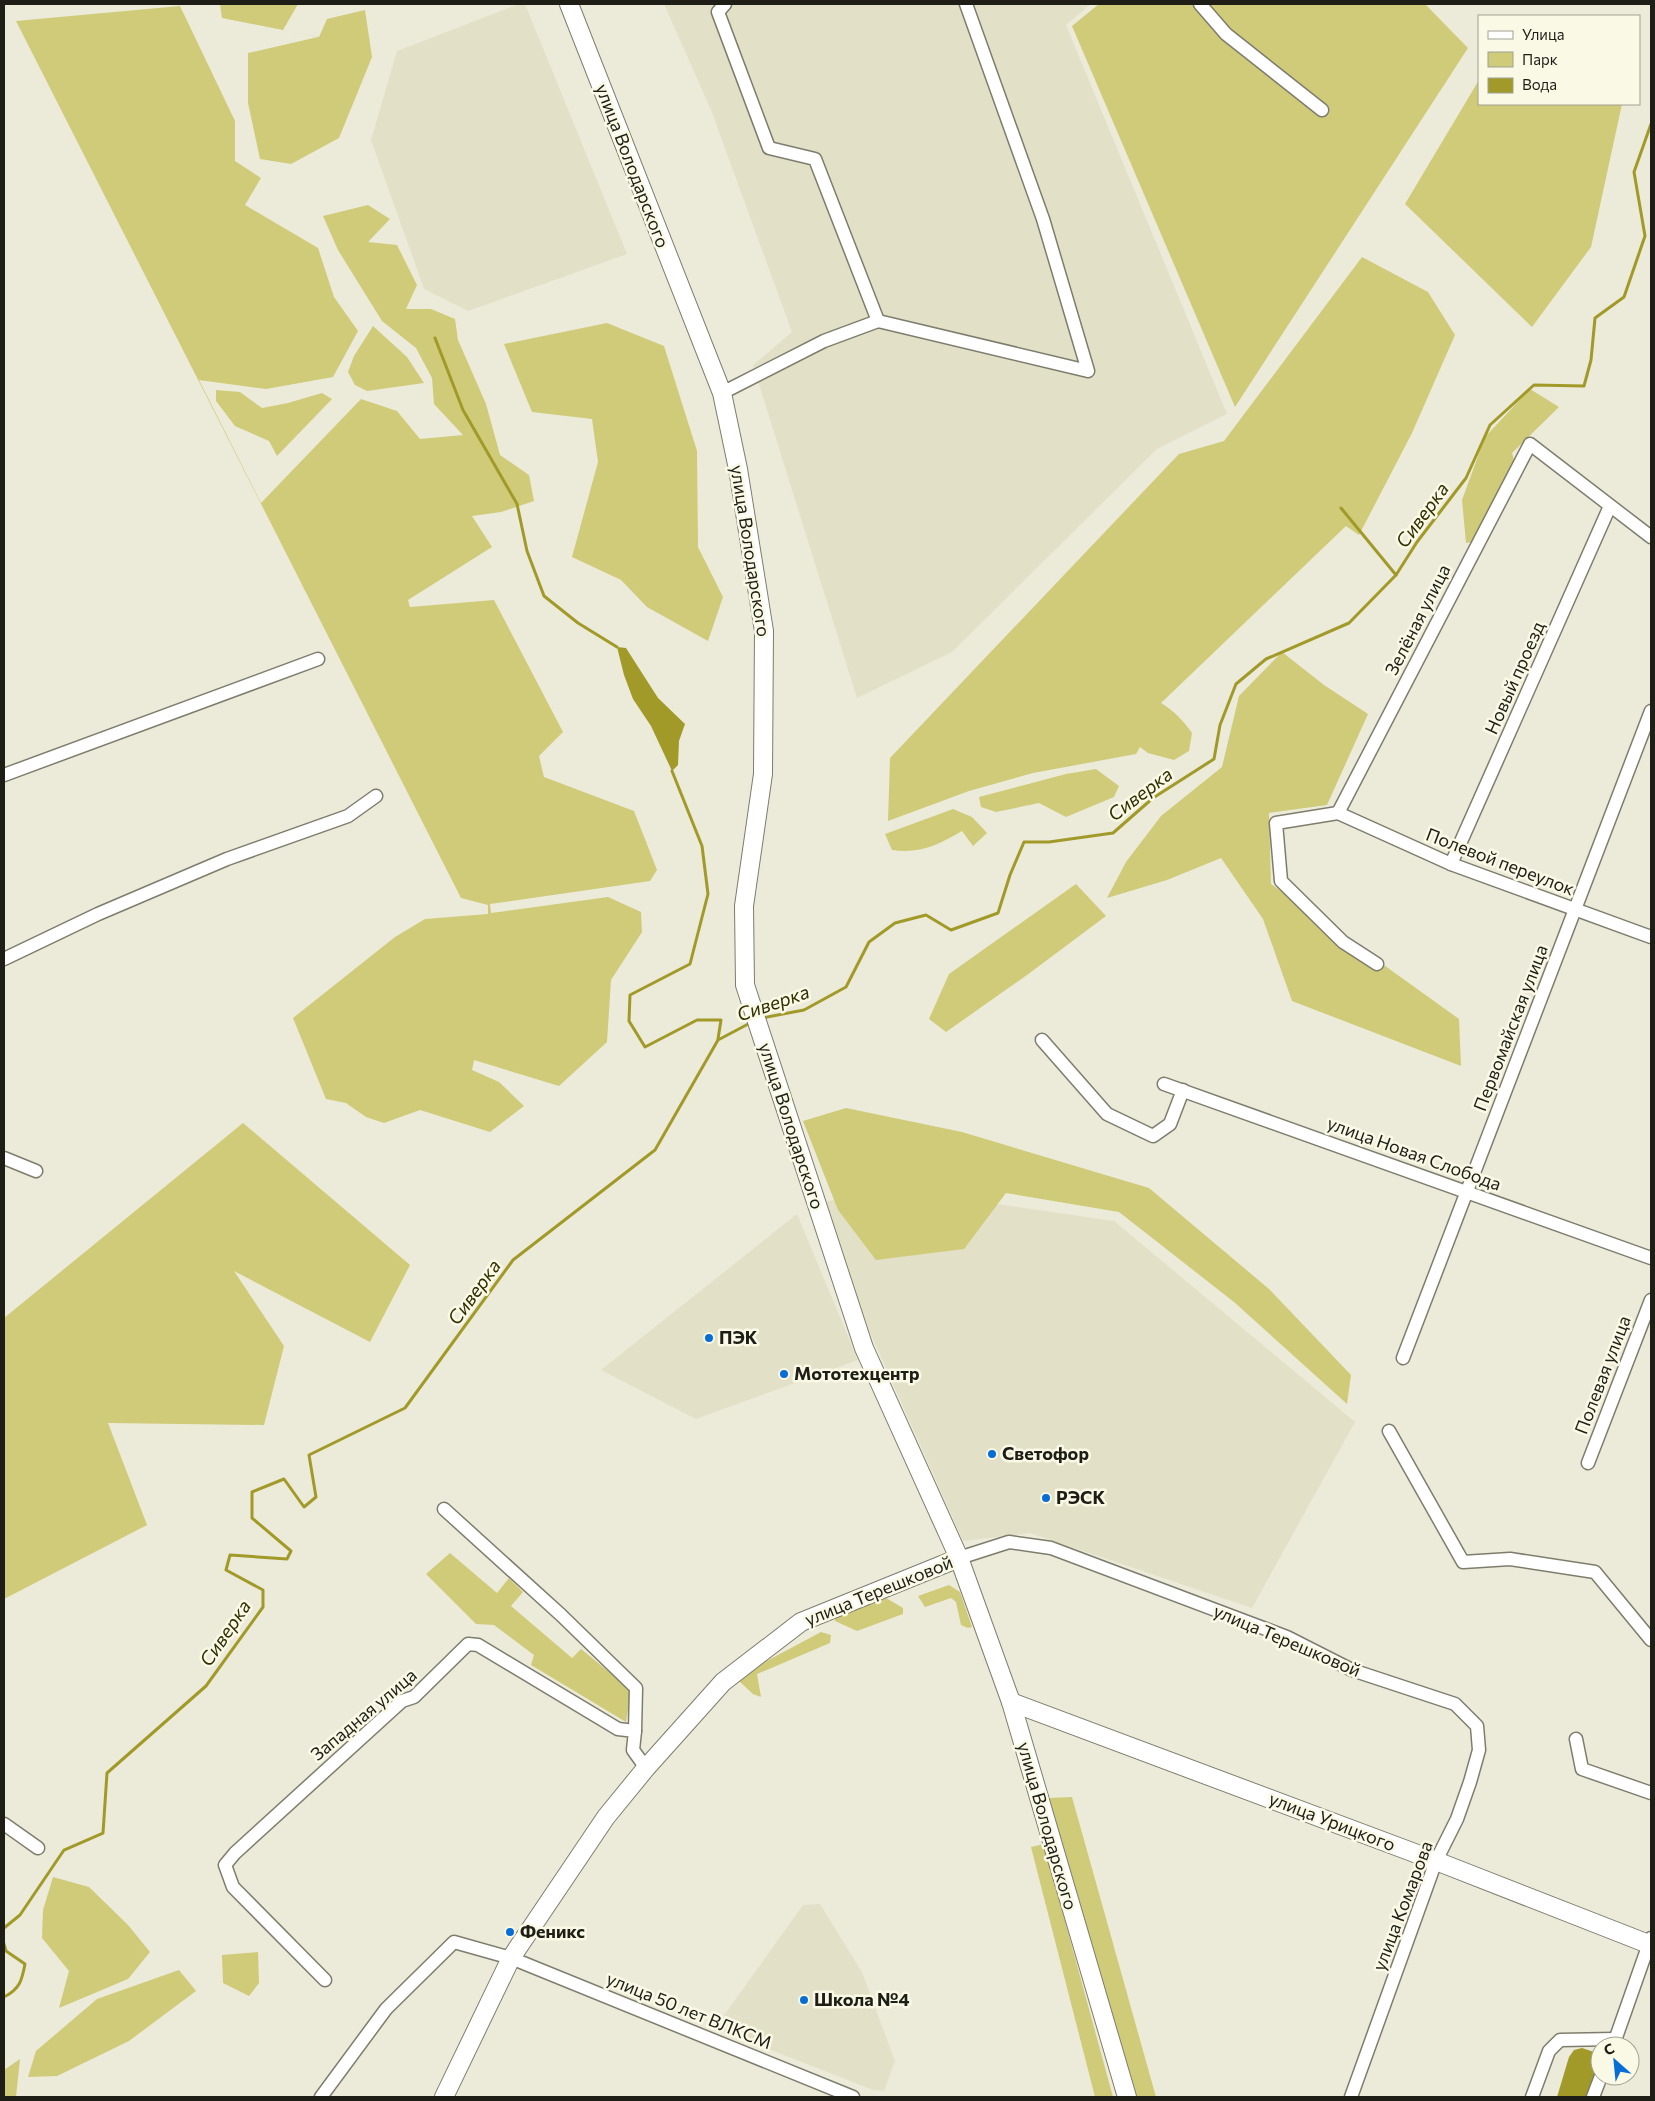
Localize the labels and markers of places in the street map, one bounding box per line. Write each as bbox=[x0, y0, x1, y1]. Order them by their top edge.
place label: ПЭК bbox=[719, 1326, 758, 1348]
marker: ПЭК bbox=[703, 1332, 715, 1344]
place label: Мототехцентр bbox=[794, 1362, 920, 1384]
marker: Мототехцентр bbox=[778, 1368, 790, 1380]
place label: Светофор bbox=[1002, 1442, 1089, 1464]
marker: Светофор bbox=[986, 1448, 998, 1460]
place label: РЭСК bbox=[1056, 1486, 1105, 1508]
marker: РЭСК bbox=[1040, 1492, 1052, 1504]
place label: Феникс bbox=[520, 1920, 585, 1942]
marker: Феникс bbox=[504, 1926, 516, 1938]
place label: Школа №4 bbox=[814, 1988, 909, 2010]
marker: Школа №4 bbox=[798, 1994, 810, 2006]

